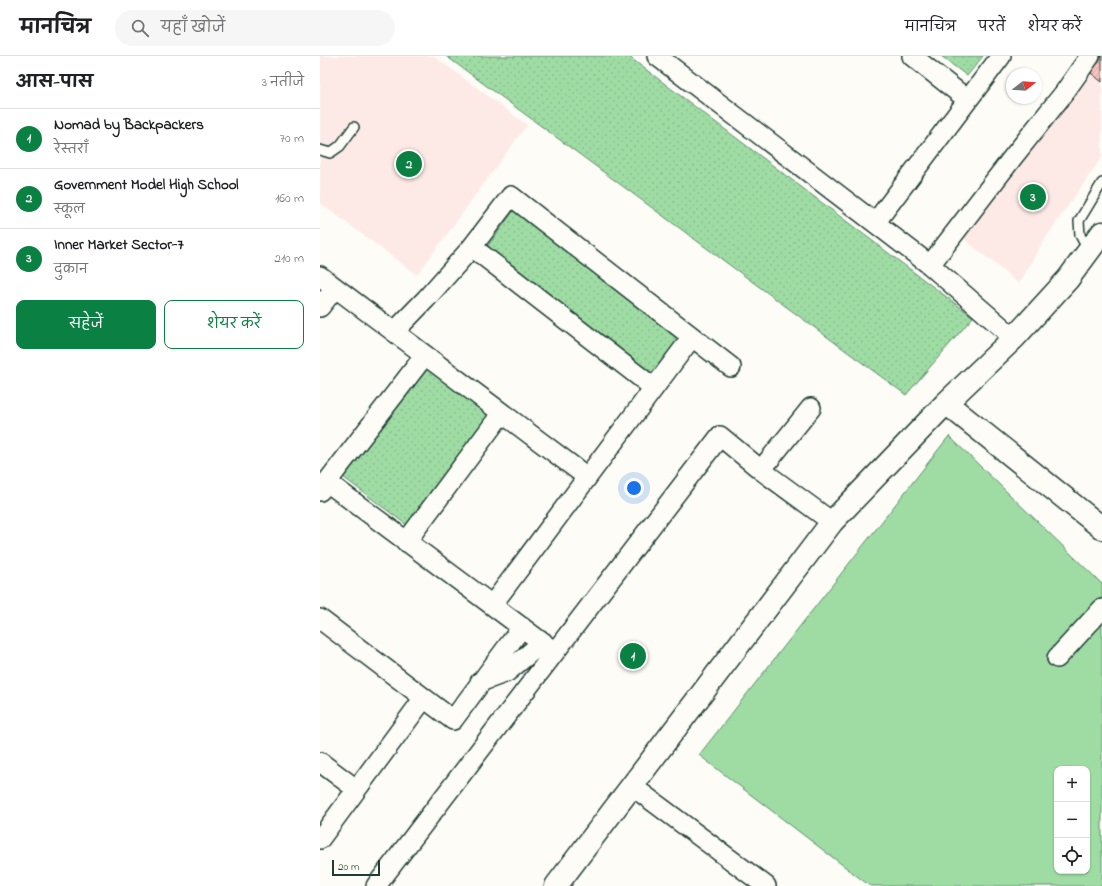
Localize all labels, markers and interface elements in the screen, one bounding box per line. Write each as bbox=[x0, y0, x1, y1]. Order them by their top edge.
search box bbox=[115, 10, 395, 46]
text: मानचित्र bbox=[20, 15, 91, 42]
icon: search bbox=[129, 17, 151, 39]
text: यहाँ खोजें bbox=[161, 17, 225, 39]
text: मानचित्र bbox=[905, 17, 956, 38]
text: परतें bbox=[978, 17, 1006, 38]
text: शेयर करें bbox=[1028, 17, 1082, 38]
north arrow bbox=[1006, 68, 1042, 104]
text: आस-पास bbox=[16, 70, 93, 95]
text: 3 नतीजे bbox=[262, 73, 304, 92]
text: Nomad by Backpackers bbox=[54, 114, 204, 136]
text: 1 bbox=[27, 129, 31, 148]
text: 70 m bbox=[280, 129, 304, 148]
text: रेस्तराँ bbox=[54, 140, 89, 159]
pin: 2 bbox=[396, 149, 422, 179]
text: Government Model High School bbox=[54, 174, 239, 196]
pin: 3 bbox=[1020, 182, 1046, 212]
text: 2 bbox=[26, 189, 32, 208]
text: 160 m bbox=[275, 189, 304, 208]
text: स्कूल bbox=[54, 200, 85, 219]
text: Inner Market Sector-7 bbox=[54, 234, 184, 256]
text: 3 bbox=[26, 249, 32, 268]
text: 210 m bbox=[274, 249, 304, 268]
text: दुकान bbox=[54, 260, 88, 279]
button: सहेजें bbox=[16, 300, 156, 349]
button: शेयर करें bbox=[164, 300, 304, 349]
your location bbox=[624, 478, 644, 498]
pin: 1 bbox=[620, 641, 646, 671]
map controls bbox=[1054, 766, 1090, 874]
button: + bbox=[1054, 766, 1090, 802]
button: − bbox=[1054, 802, 1090, 838]
button: locate bbox=[1054, 838, 1090, 874]
scale bar bbox=[332, 858, 380, 877]
text: 20 m bbox=[338, 859, 360, 875]

